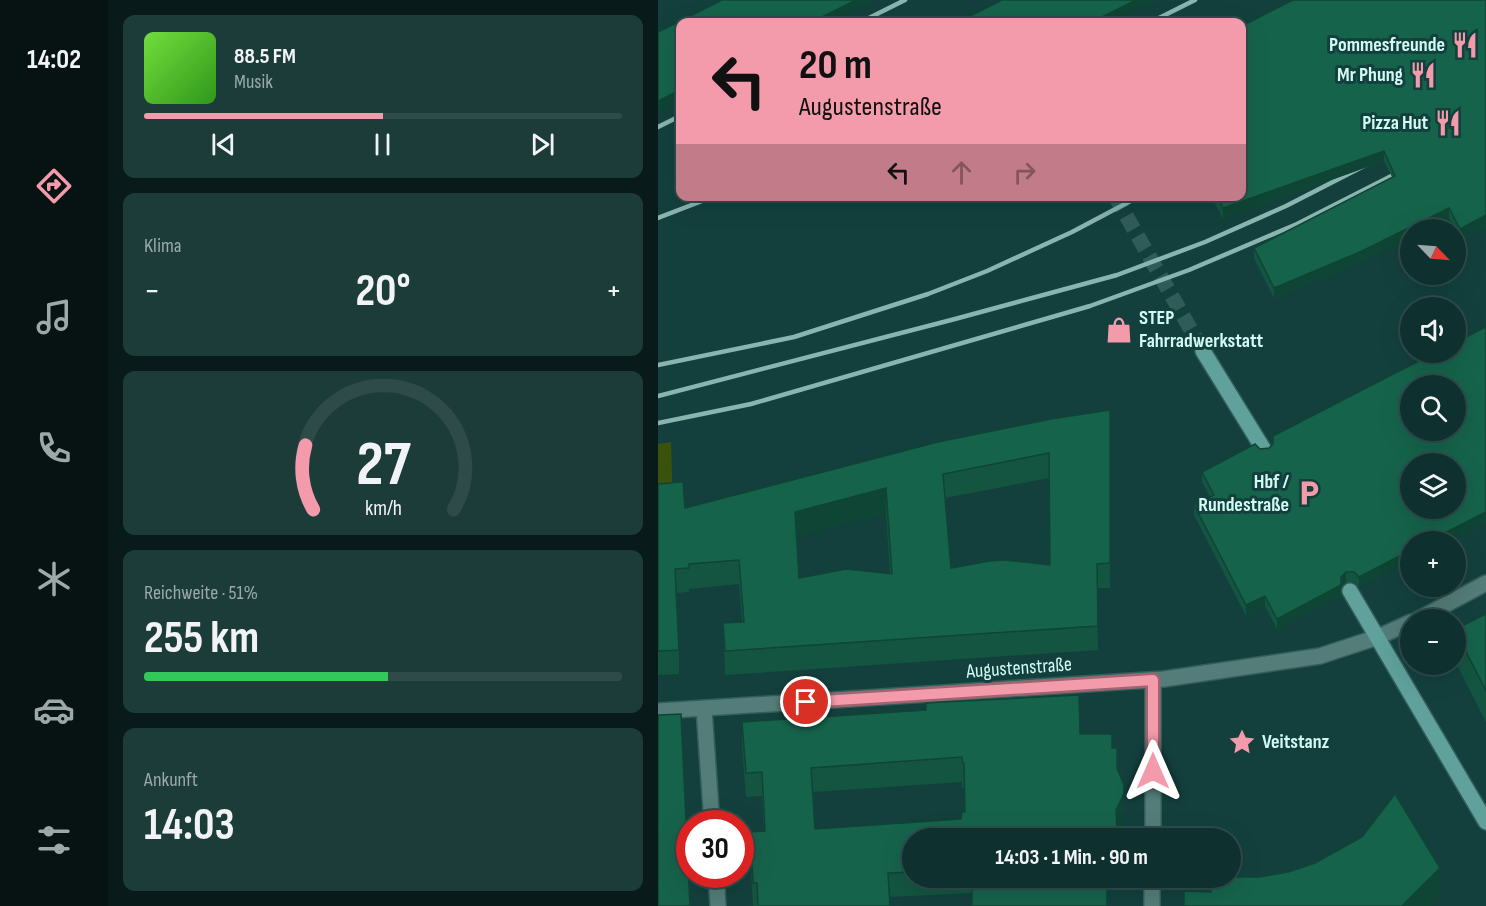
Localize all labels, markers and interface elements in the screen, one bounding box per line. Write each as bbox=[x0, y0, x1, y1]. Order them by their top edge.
restaurant icon: Pommesfreunde bbox=[1450, 30, 1480, 60]
place label: Pommesfreunde bbox=[1329, 33, 1445, 57]
text: 20 m bbox=[799, 40, 872, 91]
icon: left bbox=[700, 42, 778, 120]
text: 88.5 FM bbox=[234, 43, 296, 70]
text: 14:02 bbox=[27, 44, 81, 76]
restaurant icon: Mr Phung bbox=[1408, 60, 1438, 90]
place label: Mr Phung bbox=[1337, 63, 1404, 87]
text: Musik bbox=[234, 70, 273, 94]
text: Augustenstraße bbox=[799, 91, 942, 123]
restaurant icon: Pizza Hut bbox=[1433, 108, 1463, 138]
place label: Pizza Hut bbox=[1362, 111, 1428, 135]
icon: previous bbox=[207, 128, 240, 161]
icon: pause bbox=[366, 128, 399, 161]
icon: next bbox=[526, 128, 559, 161]
icon: left bbox=[882, 156, 915, 189]
icon: ahead bbox=[945, 156, 978, 189]
icon: right bbox=[1008, 156, 1041, 189]
icon: directions bbox=[33, 165, 75, 207]
north arrow bbox=[1400, 219, 1466, 285]
map controls bbox=[1400, 219, 1466, 675]
text: Klima bbox=[144, 234, 182, 258]
text: 20° bbox=[355, 264, 411, 319]
text: − bbox=[144, 271, 160, 311]
text: + bbox=[606, 271, 622, 311]
icon: music bbox=[33, 296, 75, 338]
button: sound bbox=[1400, 297, 1466, 363]
place label: STEP Fahrradwerkstatt bbox=[1139, 306, 1264, 353]
shop icon: STEP Fahrradwerkstatt bbox=[1104, 315, 1134, 345]
button: search bbox=[1400, 375, 1466, 441]
icon: phone bbox=[33, 427, 75, 469]
text: 27 bbox=[356, 428, 411, 503]
button: layers bbox=[1400, 453, 1466, 519]
place label: Hbf / Rundestraße bbox=[1198, 470, 1289, 517]
parking icon: Hbf / Rundestraße bbox=[1294, 478, 1324, 508]
text: km/h bbox=[364, 496, 402, 521]
button: + bbox=[1400, 531, 1466, 597]
icon: climate bbox=[33, 558, 75, 600]
text: Reichweite · 51% bbox=[144, 581, 258, 605]
button: − bbox=[1400, 609, 1466, 675]
text: 255 km bbox=[144, 611, 259, 666]
street label: Augustenstraße bbox=[964, 652, 1073, 684]
pin bbox=[780, 676, 831, 727]
icon: arrive bbox=[789, 685, 822, 718]
icon: car bbox=[33, 689, 75, 731]
place icon: Veitstanz bbox=[1227, 727, 1257, 757]
place label: Veitstanz bbox=[1262, 730, 1330, 754]
position arrow bbox=[1121, 739, 1185, 803]
text: Ankunft bbox=[144, 768, 198, 792]
text: 14:03 bbox=[144, 798, 235, 853]
speed limit sign: 30 bbox=[676, 810, 754, 888]
icon: filters bbox=[33, 819, 75, 861]
text: 14:03 · 1 Min. · 90 m bbox=[995, 844, 1148, 871]

